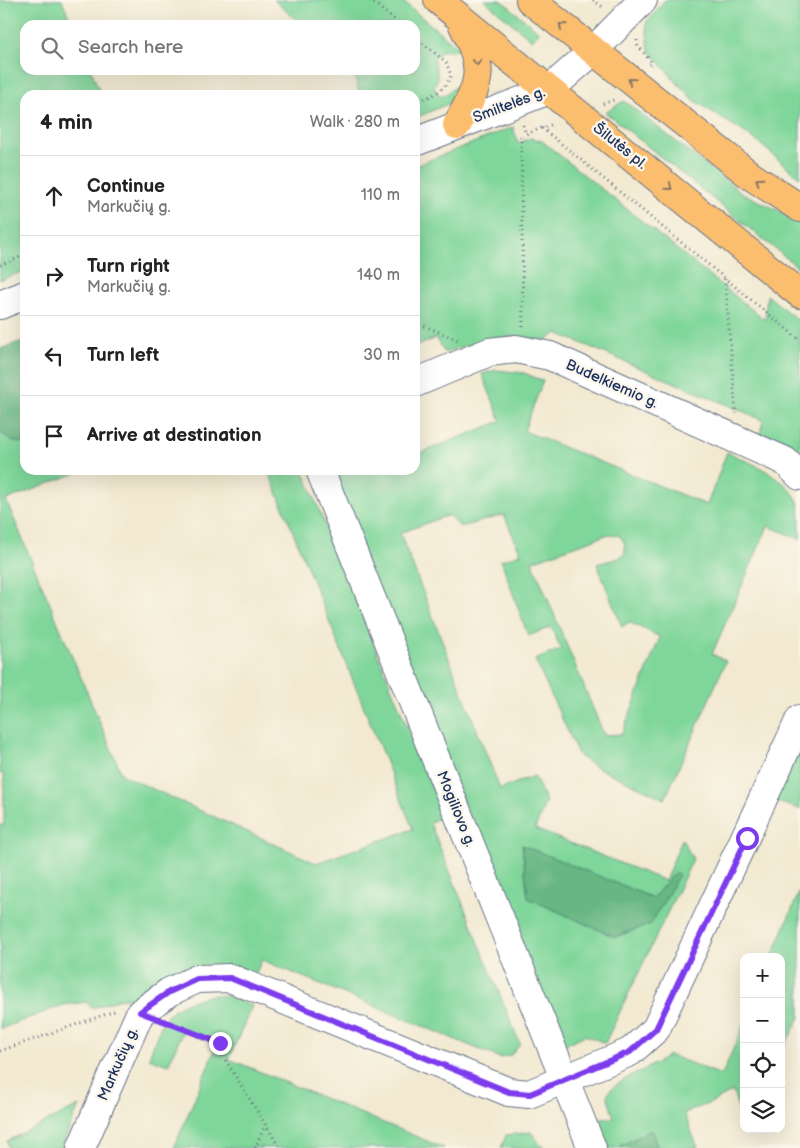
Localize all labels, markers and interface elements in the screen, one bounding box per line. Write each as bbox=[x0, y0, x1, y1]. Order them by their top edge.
search box bbox=[20, 20, 420, 75]
one-way arrow bbox=[559, 23, 568, 31]
icon: search bbox=[38, 34, 66, 62]
text: Search here bbox=[78, 36, 183, 59]
one-way arrow bbox=[471, 58, 482, 66]
one-way arrow bbox=[628, 79, 637, 87]
street label: Smiltelės g. bbox=[470, 83, 548, 127]
text: 4 min bbox=[40, 110, 93, 135]
text: Walk · 280 m bbox=[310, 113, 400, 132]
street label: Šilutės pl. bbox=[589, 119, 651, 174]
text: Continue bbox=[87, 175, 165, 198]
one-way arrow bbox=[756, 178, 765, 187]
one-way arrow bbox=[663, 181, 672, 189]
icon: ahead bbox=[40, 182, 68, 210]
text: 110 m bbox=[361, 186, 400, 205]
text: Markučių g. bbox=[87, 198, 171, 217]
text: Turn right bbox=[87, 255, 170, 278]
icon: right bbox=[40, 262, 68, 290]
text: 140 m bbox=[357, 266, 400, 285]
text: Markučių g. bbox=[87, 278, 171, 297]
icon: left bbox=[40, 342, 68, 370]
text: Turn left bbox=[87, 344, 159, 367]
text: 30 m bbox=[363, 346, 400, 365]
street label: Budelkiemio g. bbox=[563, 355, 661, 413]
icon: arrive bbox=[40, 422, 68, 450]
text: Arrive at destination bbox=[87, 424, 262, 447]
street label: Mogiliovo g. bbox=[432, 768, 480, 850]
route start bbox=[736, 827, 759, 850]
map controls bbox=[740, 953, 785, 1133]
button: + bbox=[740, 953, 785, 998]
button: − bbox=[740, 998, 785, 1043]
street label: Markučių g. bbox=[93, 1024, 143, 1104]
route end bbox=[209, 1032, 232, 1055]
button: locate bbox=[740, 1043, 785, 1088]
button: layers bbox=[740, 1088, 785, 1133]

